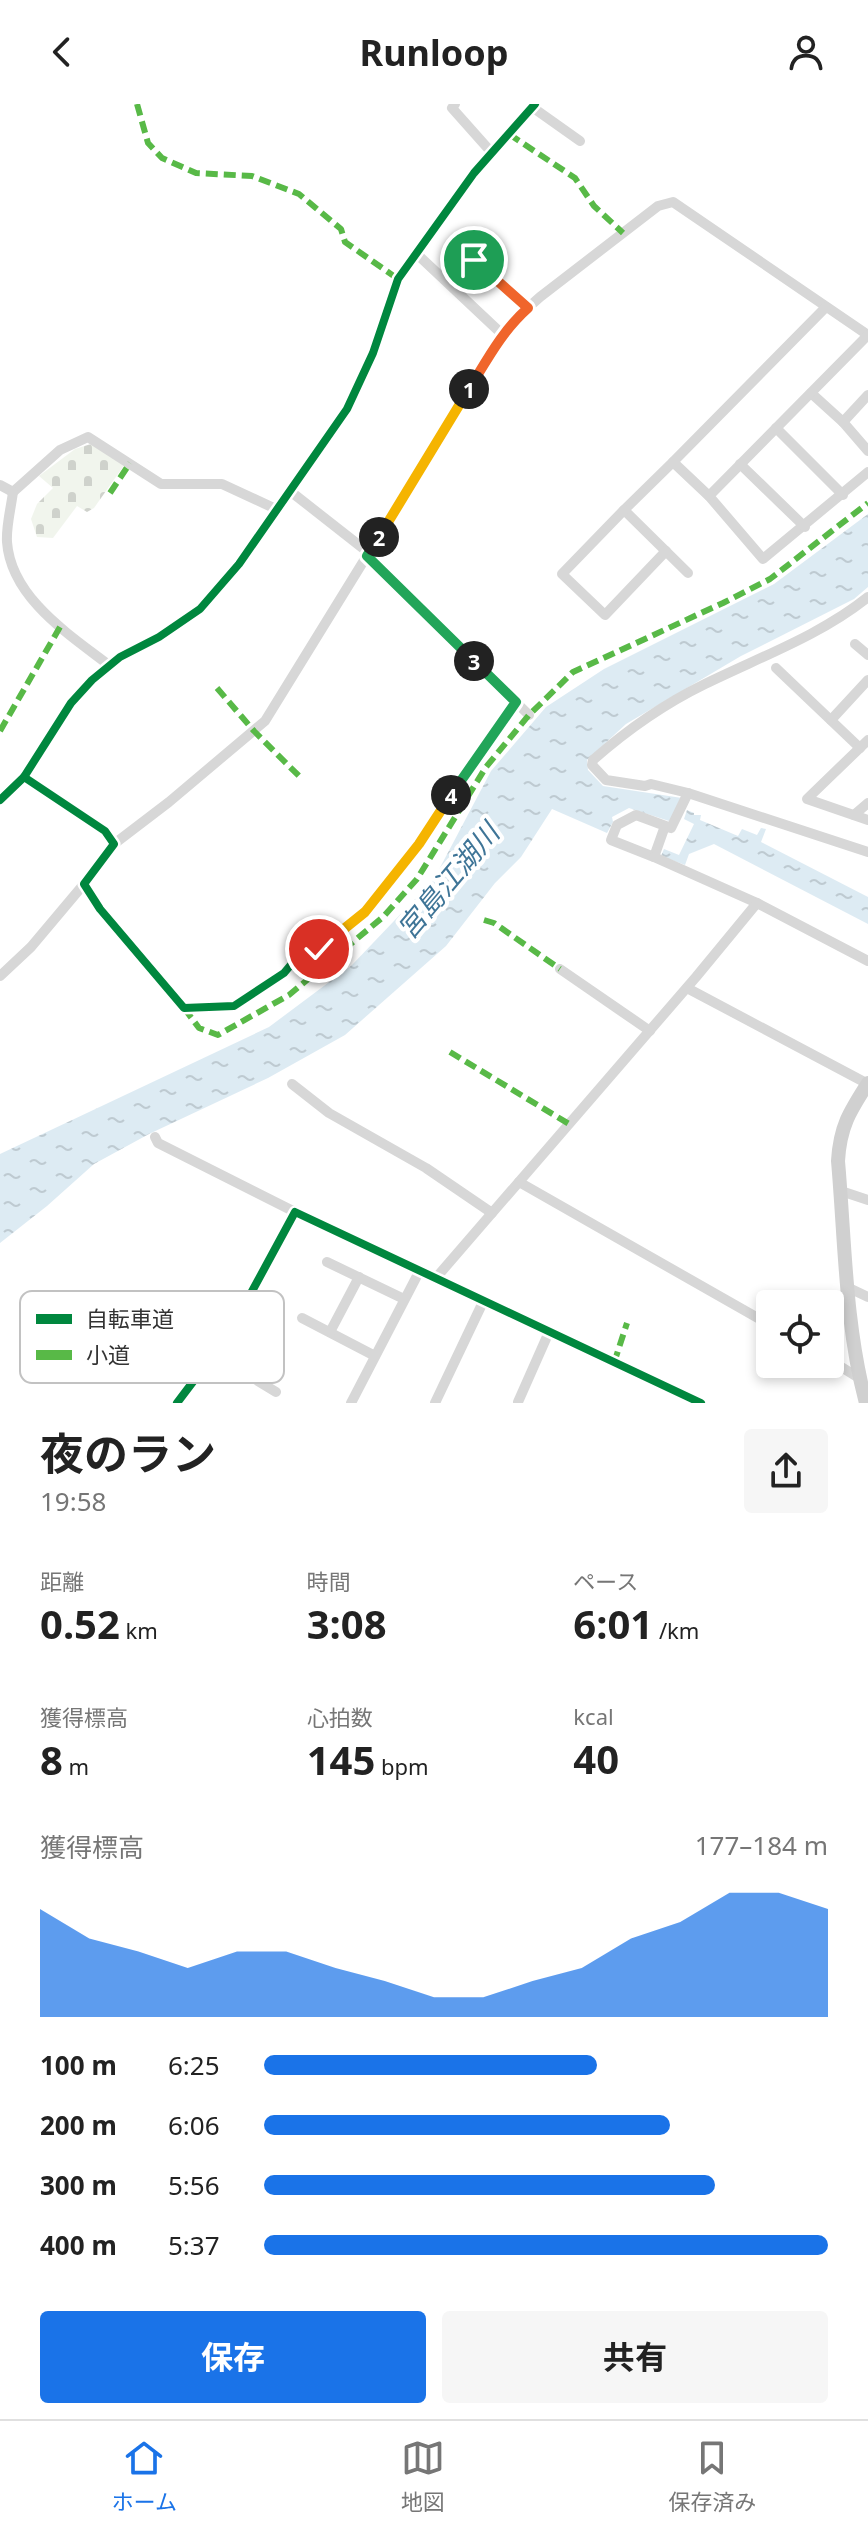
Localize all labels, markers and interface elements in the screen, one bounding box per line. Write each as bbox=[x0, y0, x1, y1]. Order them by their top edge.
text: Runloop bbox=[360, 28, 508, 77]
icon: back bbox=[40, 30, 84, 74]
icon: person bbox=[784, 30, 828, 74]
pin bbox=[440, 226, 508, 294]
icon: arrive bbox=[452, 238, 496, 282]
pin: 1 bbox=[449, 369, 489, 409]
text: 1 bbox=[463, 374, 475, 404]
pin: 2 bbox=[359, 517, 399, 557]
text: 2 bbox=[373, 522, 385, 552]
pin: 3 bbox=[454, 641, 494, 681]
text: 3 bbox=[468, 646, 480, 676]
pin: 4 bbox=[431, 775, 471, 815]
text: 4 bbox=[445, 780, 457, 810]
water label: 宮島江湖川 bbox=[388, 812, 509, 946]
pin bbox=[285, 915, 353, 983]
icon: check bbox=[297, 927, 341, 971]
map controls bbox=[756, 1290, 844, 1378]
button: locate bbox=[756, 1290, 844, 1378]
legend bbox=[20, 1291, 284, 1383]
text: 自転車道 bbox=[86, 1303, 174, 1333]
text: 小道 bbox=[86, 1339, 130, 1369]
text: 夜のラン bbox=[40, 1423, 216, 1483]
button: share bbox=[744, 1429, 828, 1513]
text: 19:58 bbox=[40, 1483, 106, 1519]
text: 距離 bbox=[40, 1566, 84, 1596]
text: 時間 bbox=[307, 1566, 351, 1596]
text: ペース bbox=[573, 1566, 638, 1596]
text: 0.52 bbox=[40, 1596, 120, 1651]
text: 3:08 bbox=[307, 1596, 387, 1651]
text: 6:01 bbox=[573, 1596, 653, 1651]
text: km bbox=[120, 1615, 158, 1645]
text: /km bbox=[653, 1615, 699, 1645]
text: kcal bbox=[573, 1701, 614, 1731]
text: 獲得標高 bbox=[40, 1702, 128, 1732]
text: 心拍数 bbox=[307, 1702, 373, 1732]
text: 40 bbox=[573, 1731, 619, 1786]
text: 8 bbox=[40, 1732, 63, 1787]
text: 145 bbox=[307, 1732, 375, 1787]
text: m bbox=[63, 1751, 89, 1781]
text: bpm bbox=[375, 1751, 429, 1781]
text: 177–184 m bbox=[695, 1827, 828, 1863]
text: 獲得標高 bbox=[40, 1829, 144, 1865]
text: 100 m bbox=[40, 2047, 117, 2083]
text: 6:25 bbox=[168, 2047, 220, 2083]
text: 200 m bbox=[40, 2107, 117, 2143]
text: 6:06 bbox=[168, 2107, 220, 2143]
text: 300 m bbox=[40, 2167, 117, 2203]
text: 5:56 bbox=[168, 2167, 220, 2203]
text: 400 m bbox=[40, 2227, 117, 2263]
text: 5:37 bbox=[168, 2227, 220, 2263]
button: 保存 bbox=[40, 2311, 426, 2403]
button: 共有 bbox=[442, 2311, 828, 2403]
tab: ホーム bbox=[112, 2436, 177, 2516]
tab: 地図 bbox=[401, 2436, 445, 2516]
tab: 保存済み bbox=[668, 2436, 756, 2516]

